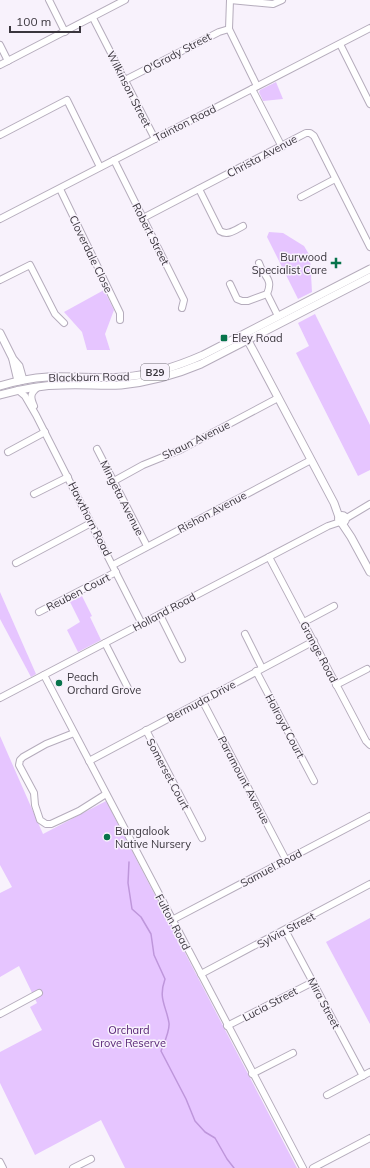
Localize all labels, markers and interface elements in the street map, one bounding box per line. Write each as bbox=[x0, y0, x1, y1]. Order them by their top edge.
scale bar bbox=[10, 8, 80, 34]
text: 100 m bbox=[16, 14, 51, 29]
street label: O'Grady Street bbox=[140, 29, 214, 77]
street label: Wilkinson Street bbox=[104, 49, 154, 130]
street label: Tainton Road bbox=[152, 101, 218, 145]
street label: Christa Avenue bbox=[224, 132, 300, 180]
street label: Robert Street bbox=[129, 201, 173, 268]
street label: Cloverdale Close bbox=[66, 213, 116, 295]
place label: Burwood Specialist Care bbox=[252, 250, 327, 277]
marker: Burwood Specialist Care bbox=[330, 257, 342, 269]
place label: Eley Road bbox=[232, 331, 283, 345]
marker: Eley Road bbox=[219, 333, 229, 343]
road number: B29 bbox=[141, 364, 169, 380]
street label: Blackburn Road bbox=[48, 369, 130, 385]
street label: Shaun Avenue bbox=[160, 418, 232, 462]
street label: Mingeta Avenue bbox=[97, 458, 147, 538]
street label: Hawthorn Road bbox=[65, 480, 115, 558]
street label: Rishon Avenue bbox=[175, 488, 249, 536]
street label: Reuben Court bbox=[44, 570, 112, 614]
street label: Holland Road bbox=[130, 590, 198, 634]
street label: Grange Road bbox=[297, 619, 341, 685]
place label: Peach Orchard Grove bbox=[67, 670, 141, 697]
street label: Bermuda Drive bbox=[164, 677, 238, 725]
marker: Peach Orchard Grove bbox=[54, 678, 64, 688]
street label: Holroyd Court bbox=[262, 692, 308, 761]
street label: Paramount Avenue bbox=[215, 734, 273, 826]
street label: Somerset Court bbox=[143, 736, 193, 812]
place label: Bungalook Native Nursery bbox=[115, 824, 191, 851]
marker: Bungalook Native Nursery bbox=[102, 832, 112, 842]
street label: Samuel Road bbox=[238, 846, 304, 890]
street label: Fulton Road bbox=[152, 892, 194, 952]
street label: Sylvia Street bbox=[255, 909, 317, 951]
street label: Mira Street bbox=[305, 975, 343, 1031]
street label: Lucia Street bbox=[240, 984, 300, 1024]
park label: Orchard Grove Reserve bbox=[92, 1023, 166, 1050]

